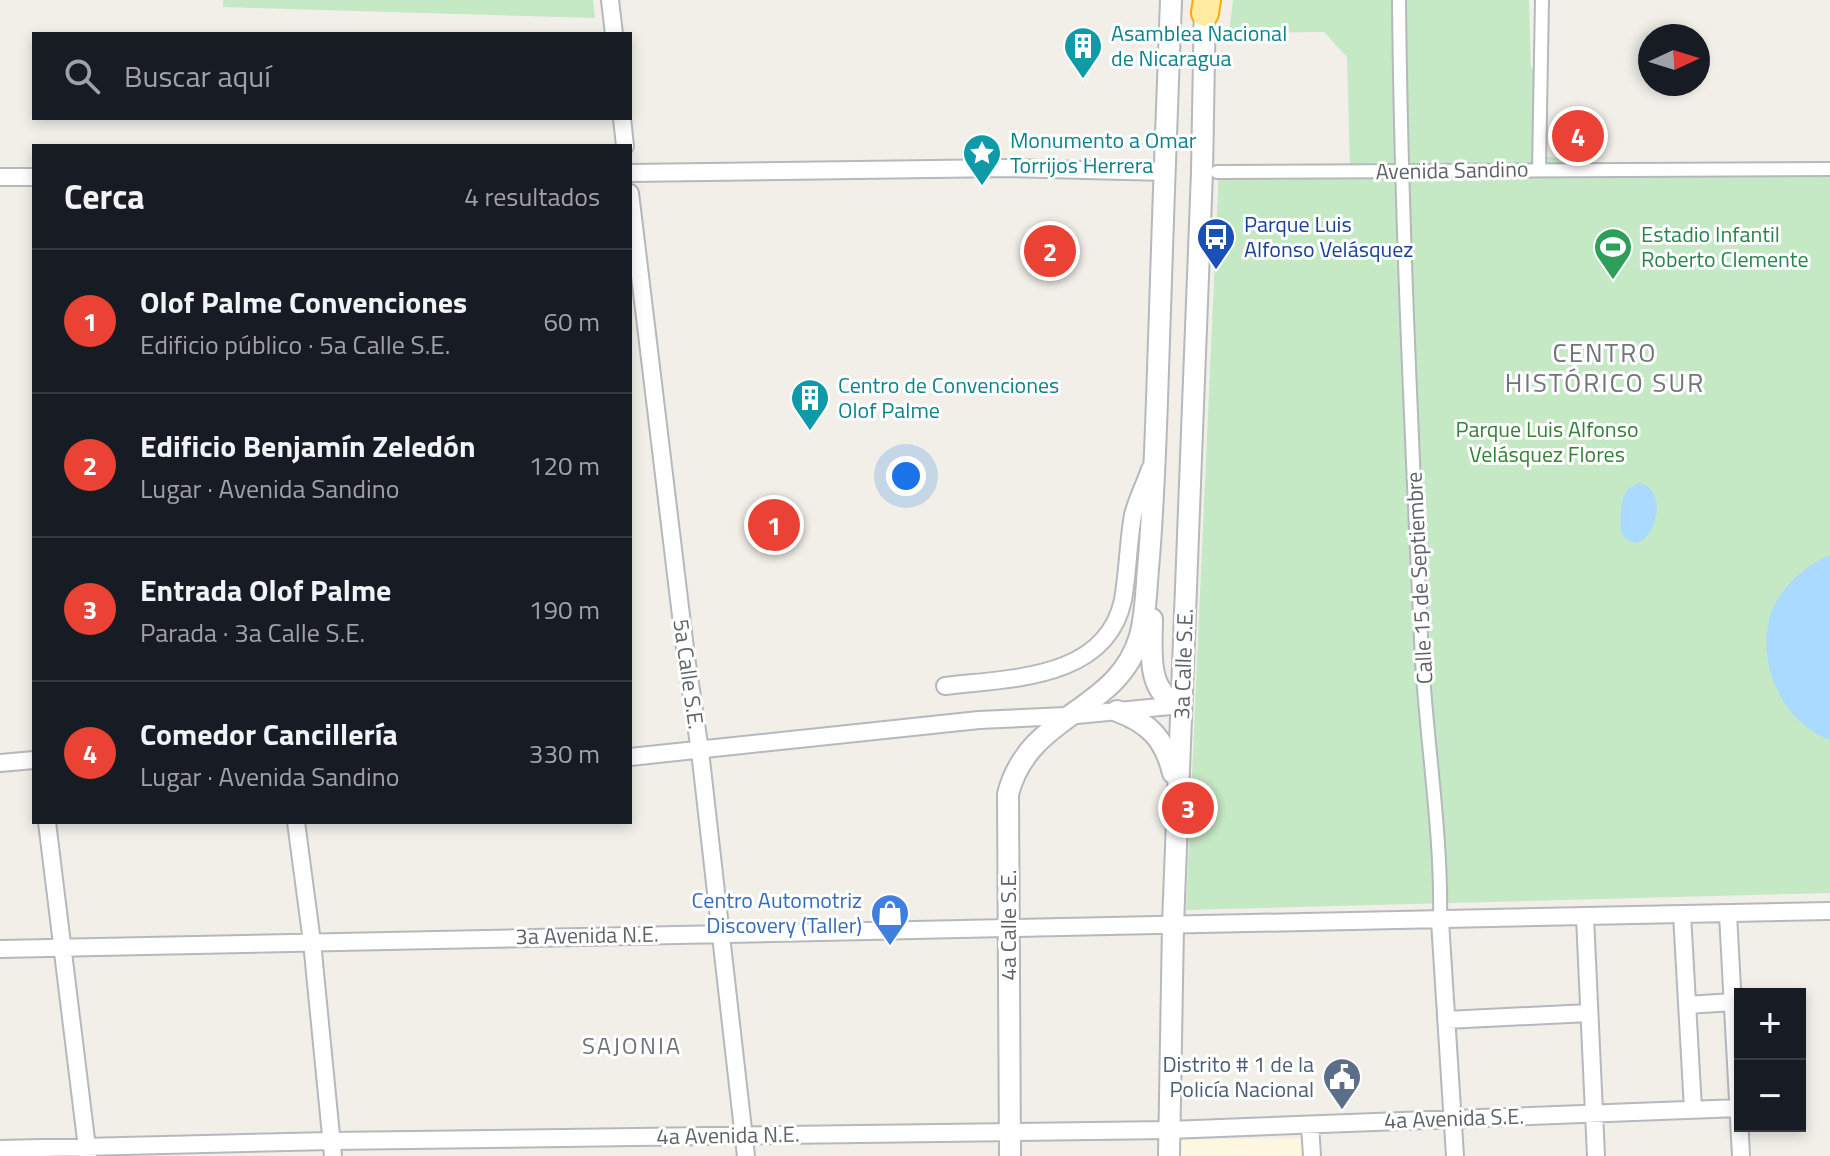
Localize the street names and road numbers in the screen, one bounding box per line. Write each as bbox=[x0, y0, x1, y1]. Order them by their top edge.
street label: Avenida Sandino bbox=[1375, 152, 1529, 188]
street label: Calle 15 de Septiembre bbox=[1396, 471, 1442, 685]
street label: 3a Calle S.E. bbox=[1164, 608, 1202, 720]
street label: 5a Calle S.E. bbox=[664, 617, 714, 731]
street label: 4a Calle S.E. bbox=[991, 870, 1025, 980]
street label: 3a Avenida N.E. bbox=[515, 917, 659, 953]
street label: 4a Avenida S.E. bbox=[1383, 1099, 1525, 1137]
street label: 4a Avenida N.E. bbox=[656, 1117, 800, 1153]

